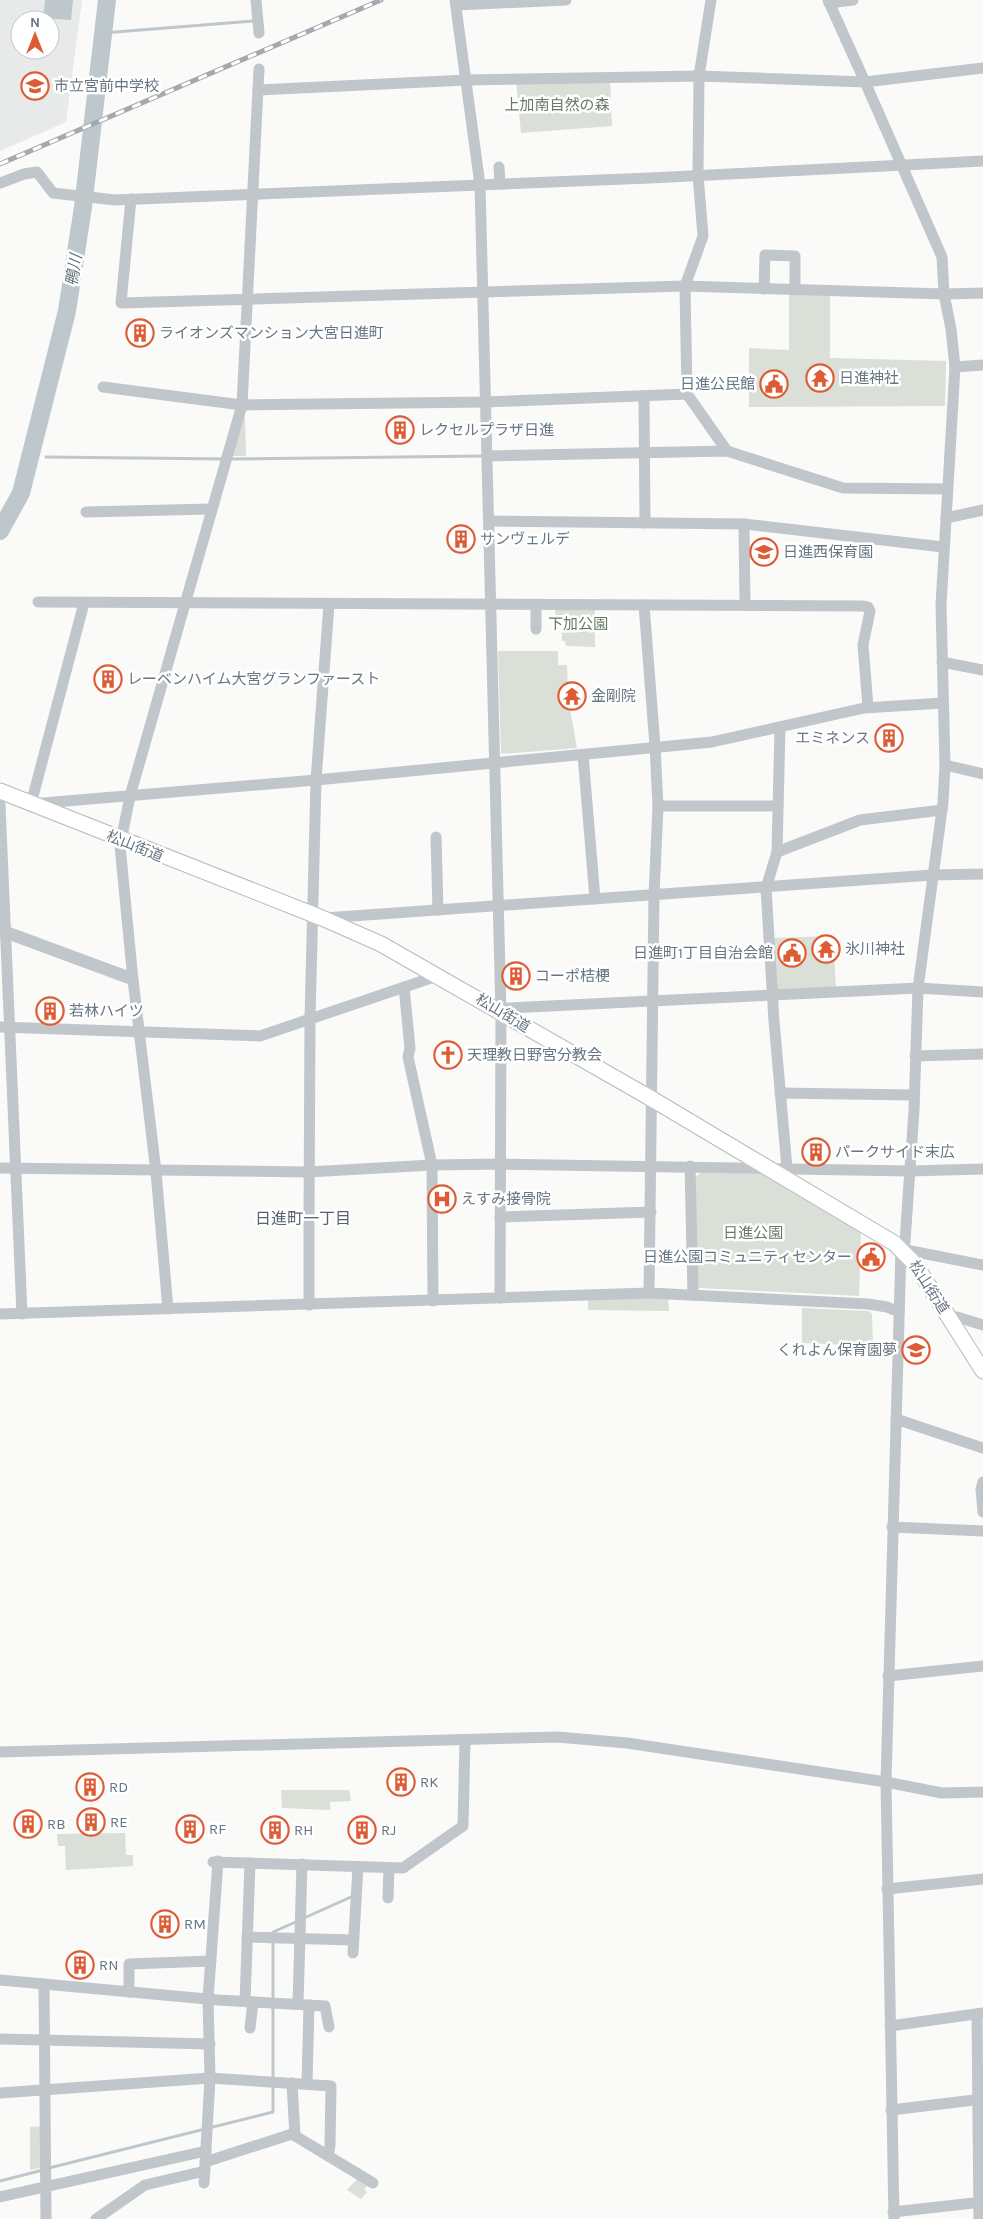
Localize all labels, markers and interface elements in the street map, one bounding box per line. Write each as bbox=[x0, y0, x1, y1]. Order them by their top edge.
north arrow bbox=[10, 10, 60, 60]
text: N bbox=[30, 14, 40, 31]
school or university icon: 市立宮前中学校 bbox=[20, 71, 50, 101]
place label: 市立宮前中学校 bbox=[54, 77, 159, 95]
park label: 上加南自然の森 bbox=[504, 96, 610, 114]
water label: 鴨川 bbox=[62, 251, 86, 287]
building icon: ライオンズマンション大宮日進町 bbox=[125, 318, 155, 348]
place label: ライオンズマンション大宮日進町 bbox=[159, 324, 384, 342]
temple icon: 日進神社 bbox=[805, 363, 835, 393]
public building icon: 日進公民館 bbox=[759, 369, 789, 399]
place label: 日進神社 bbox=[839, 369, 899, 387]
place label: 日進公民館 bbox=[680, 375, 755, 393]
building icon: レクセルプラザ日進 bbox=[385, 415, 415, 445]
place label: レクセルプラザ日進 bbox=[419, 421, 554, 439]
building icon: サンヴェルデ bbox=[446, 524, 476, 554]
place label: サンヴェルデ bbox=[480, 530, 570, 548]
school or university icon: 日進西保育園 bbox=[749, 537, 779, 567]
place label: 日進西保育園 bbox=[783, 543, 873, 561]
park label: 下加公園 bbox=[548, 615, 608, 633]
building icon: レーベンハイム大宮グランファースト bbox=[93, 664, 123, 694]
place label: レーベンハイム大宮グランファースト bbox=[127, 670, 380, 688]
temple icon: 金剛院 bbox=[557, 681, 587, 711]
place label: 金剛院 bbox=[591, 687, 636, 705]
building icon: エミネンス bbox=[874, 723, 904, 753]
place label: エミネンス bbox=[795, 729, 870, 747]
street label: 松山街道 bbox=[104, 826, 166, 866]
temple icon: 氷川神社 bbox=[811, 934, 841, 964]
public building icon: 日進町1丁目自治会館 bbox=[777, 938, 807, 968]
place label: 氷川神社 bbox=[845, 940, 905, 958]
place label: 日進町1丁目自治会館 bbox=[633, 944, 773, 962]
building icon: コーポ桔梗 bbox=[501, 961, 531, 991]
place label: コーポ桔梗 bbox=[535, 967, 610, 985]
street label: 松山街道 bbox=[473, 990, 533, 1036]
building icon: 若林ハイツ bbox=[35, 996, 65, 1026]
place label: 若林ハイツ bbox=[69, 1002, 144, 1020]
church icon: 天理教日野宮分教会 bbox=[433, 1040, 463, 1070]
place label: 天理教日野宮分教会 bbox=[467, 1046, 602, 1064]
building icon: パークサイド末広 bbox=[801, 1137, 831, 1167]
place label: パークサイド末広 bbox=[835, 1143, 955, 1161]
hospital icon: えすみ接骨院 bbox=[427, 1184, 457, 1214]
place label: えすみ接骨院 bbox=[461, 1190, 551, 1208]
district label: 日進町一丁目 bbox=[255, 1209, 351, 1228]
park label: 日進公園 bbox=[723, 1224, 783, 1242]
public building icon: 日進公園コミュニティセンター bbox=[856, 1242, 886, 1272]
place label: 日進公園コミュニティセンター bbox=[643, 1248, 852, 1266]
street label: 松山街道 bbox=[905, 1257, 953, 1317]
school or university icon: くれよん保育園夢 bbox=[901, 1335, 931, 1365]
place label: くれよん保育園夢 bbox=[777, 1341, 897, 1359]
building icon: RK bbox=[386, 1767, 416, 1797]
building icon: RD bbox=[75, 1772, 105, 1802]
place label: RK bbox=[420, 1773, 438, 1791]
place label: RD bbox=[109, 1778, 128, 1796]
building icon: RE bbox=[76, 1807, 106, 1837]
building icon: RB bbox=[13, 1809, 43, 1839]
place label: RE bbox=[110, 1813, 128, 1831]
building icon: RF bbox=[175, 1814, 205, 1844]
place label: RB bbox=[47, 1815, 66, 1833]
building icon: RH bbox=[260, 1815, 290, 1845]
building icon: RJ bbox=[347, 1815, 377, 1845]
place label: RF bbox=[209, 1820, 226, 1838]
place label: RH bbox=[294, 1821, 313, 1839]
place label: RJ bbox=[381, 1821, 396, 1839]
building icon: RM bbox=[150, 1909, 180, 1939]
place label: RM bbox=[184, 1915, 206, 1933]
building icon: RN bbox=[65, 1950, 95, 1980]
place label: RN bbox=[99, 1956, 118, 1974]

